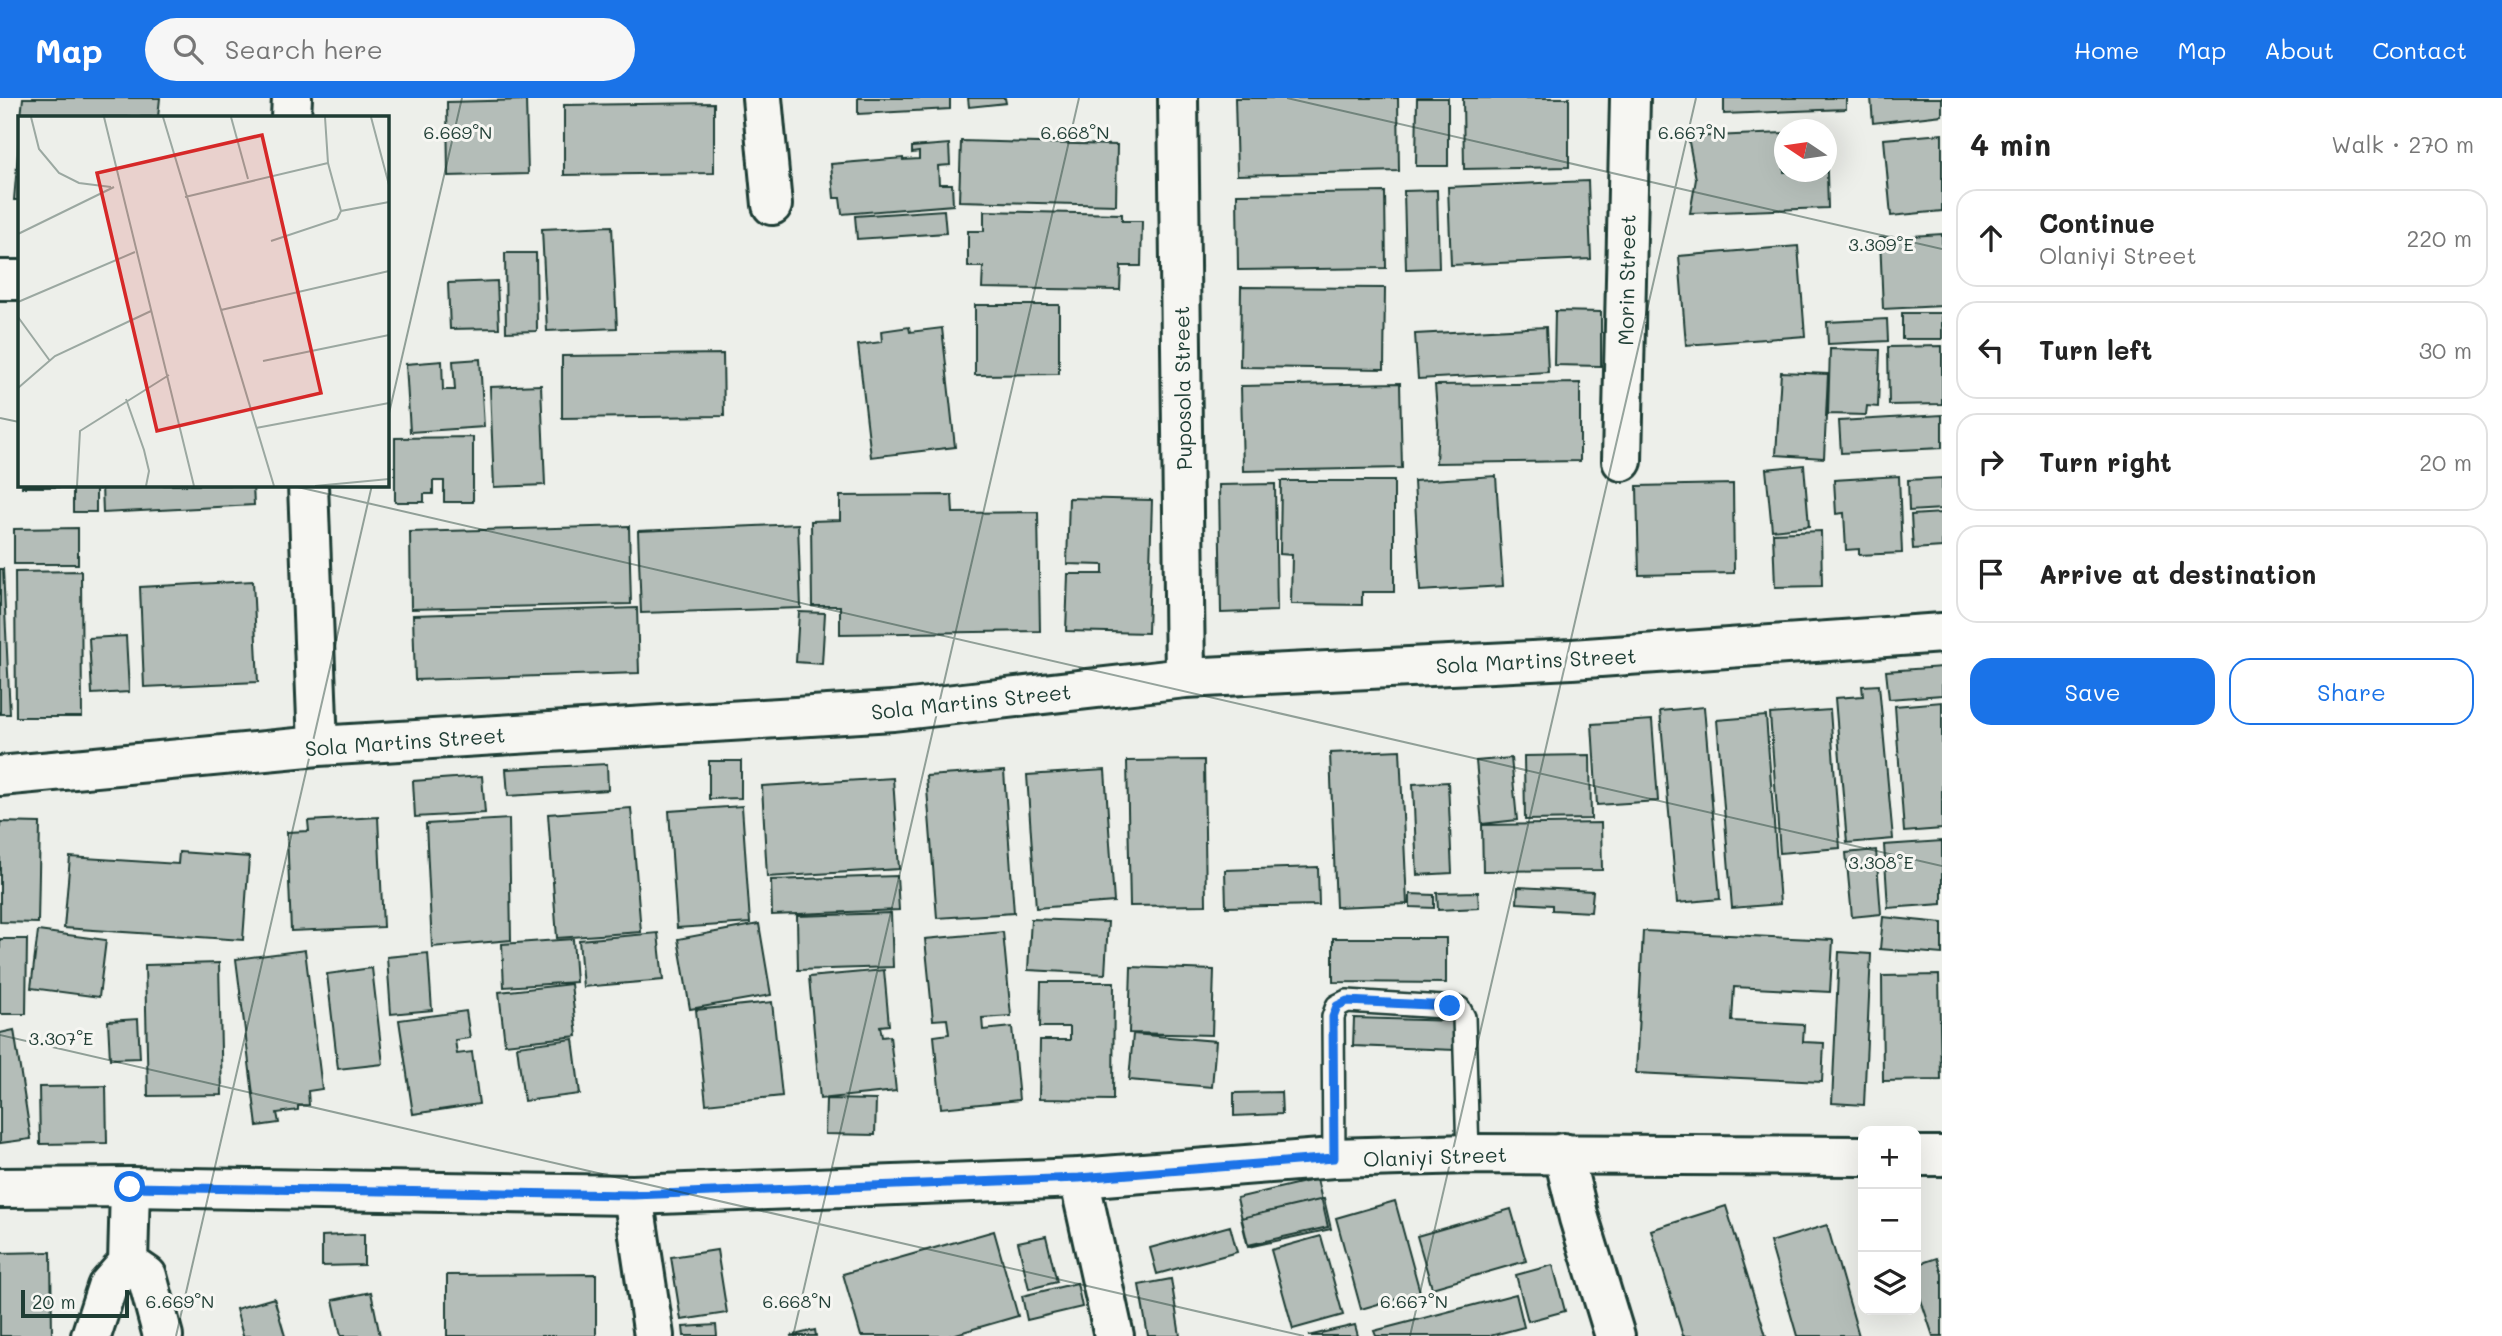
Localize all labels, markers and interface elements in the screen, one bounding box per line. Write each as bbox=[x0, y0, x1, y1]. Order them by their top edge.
search box bbox=[145, 18, 635, 81]
text: Map bbox=[35, 28, 103, 71]
icon: search bbox=[169, 30, 207, 68]
text: Search here bbox=[225, 32, 383, 66]
text: Home bbox=[2074, 34, 2139, 65]
text: Map bbox=[2177, 34, 2226, 65]
text: About bbox=[2264, 34, 2334, 65]
text: Contact bbox=[2372, 34, 2467, 65]
inset map bbox=[18, 116, 388, 486]
north arrow bbox=[1774, 119, 1837, 182]
text: 6.669°N bbox=[424, 120, 492, 144]
text: 6.668°N bbox=[1040, 120, 1110, 144]
text: 6.667°N bbox=[1658, 120, 1726, 144]
text: 4 min bbox=[1970, 124, 2051, 164]
text: Walk · 270 m bbox=[2331, 129, 2474, 159]
text: Continue bbox=[2039, 206, 2155, 240]
street label: Morin Street bbox=[1611, 214, 1641, 346]
icon: ahead bbox=[1972, 219, 2010, 257]
text: 220 m bbox=[2406, 223, 2472, 253]
text: 3.309°E bbox=[1848, 232, 1914, 256]
text: Olaniyi Street bbox=[2039, 240, 2197, 270]
street label: Puposola Street bbox=[1167, 306, 1197, 470]
icon: left bbox=[1972, 331, 2010, 369]
text: Turn left bbox=[2039, 333, 2152, 367]
text: 30 m bbox=[2419, 335, 2472, 365]
icon: right bbox=[1972, 443, 2010, 481]
text: Turn right bbox=[2039, 445, 2172, 479]
text: 20 m bbox=[2419, 447, 2472, 477]
icon: arrive bbox=[1972, 555, 2010, 593]
text: Arrive at destination bbox=[2039, 557, 2316, 591]
street label: Sola Martins Street bbox=[1435, 641, 1637, 679]
button: Save bbox=[1970, 658, 2215, 725]
button: Share bbox=[2229, 658, 2474, 725]
street label: Sola Martins Street bbox=[870, 677, 1072, 725]
street label: Sola Martins Street bbox=[304, 721, 506, 761]
text: 3.308°E bbox=[1848, 850, 1914, 874]
route end bbox=[1434, 990, 1465, 1021]
text: 3.307°E bbox=[29, 1026, 93, 1050]
map controls bbox=[1858, 1126, 1921, 1315]
button: + bbox=[1858, 1126, 1921, 1189]
street label: Olaniyi Street bbox=[1363, 1140, 1507, 1172]
route start bbox=[114, 1171, 145, 1202]
button: − bbox=[1858, 1189, 1921, 1252]
button: layers bbox=[1858, 1252, 1921, 1315]
scale bar bbox=[21, 1287, 130, 1319]
text: 20 m bbox=[32, 1289, 76, 1314]
text: 6.669°N bbox=[146, 1289, 214, 1313]
text: 6.668°N bbox=[762, 1289, 832, 1313]
text: 6.667°N bbox=[1380, 1289, 1448, 1313]

